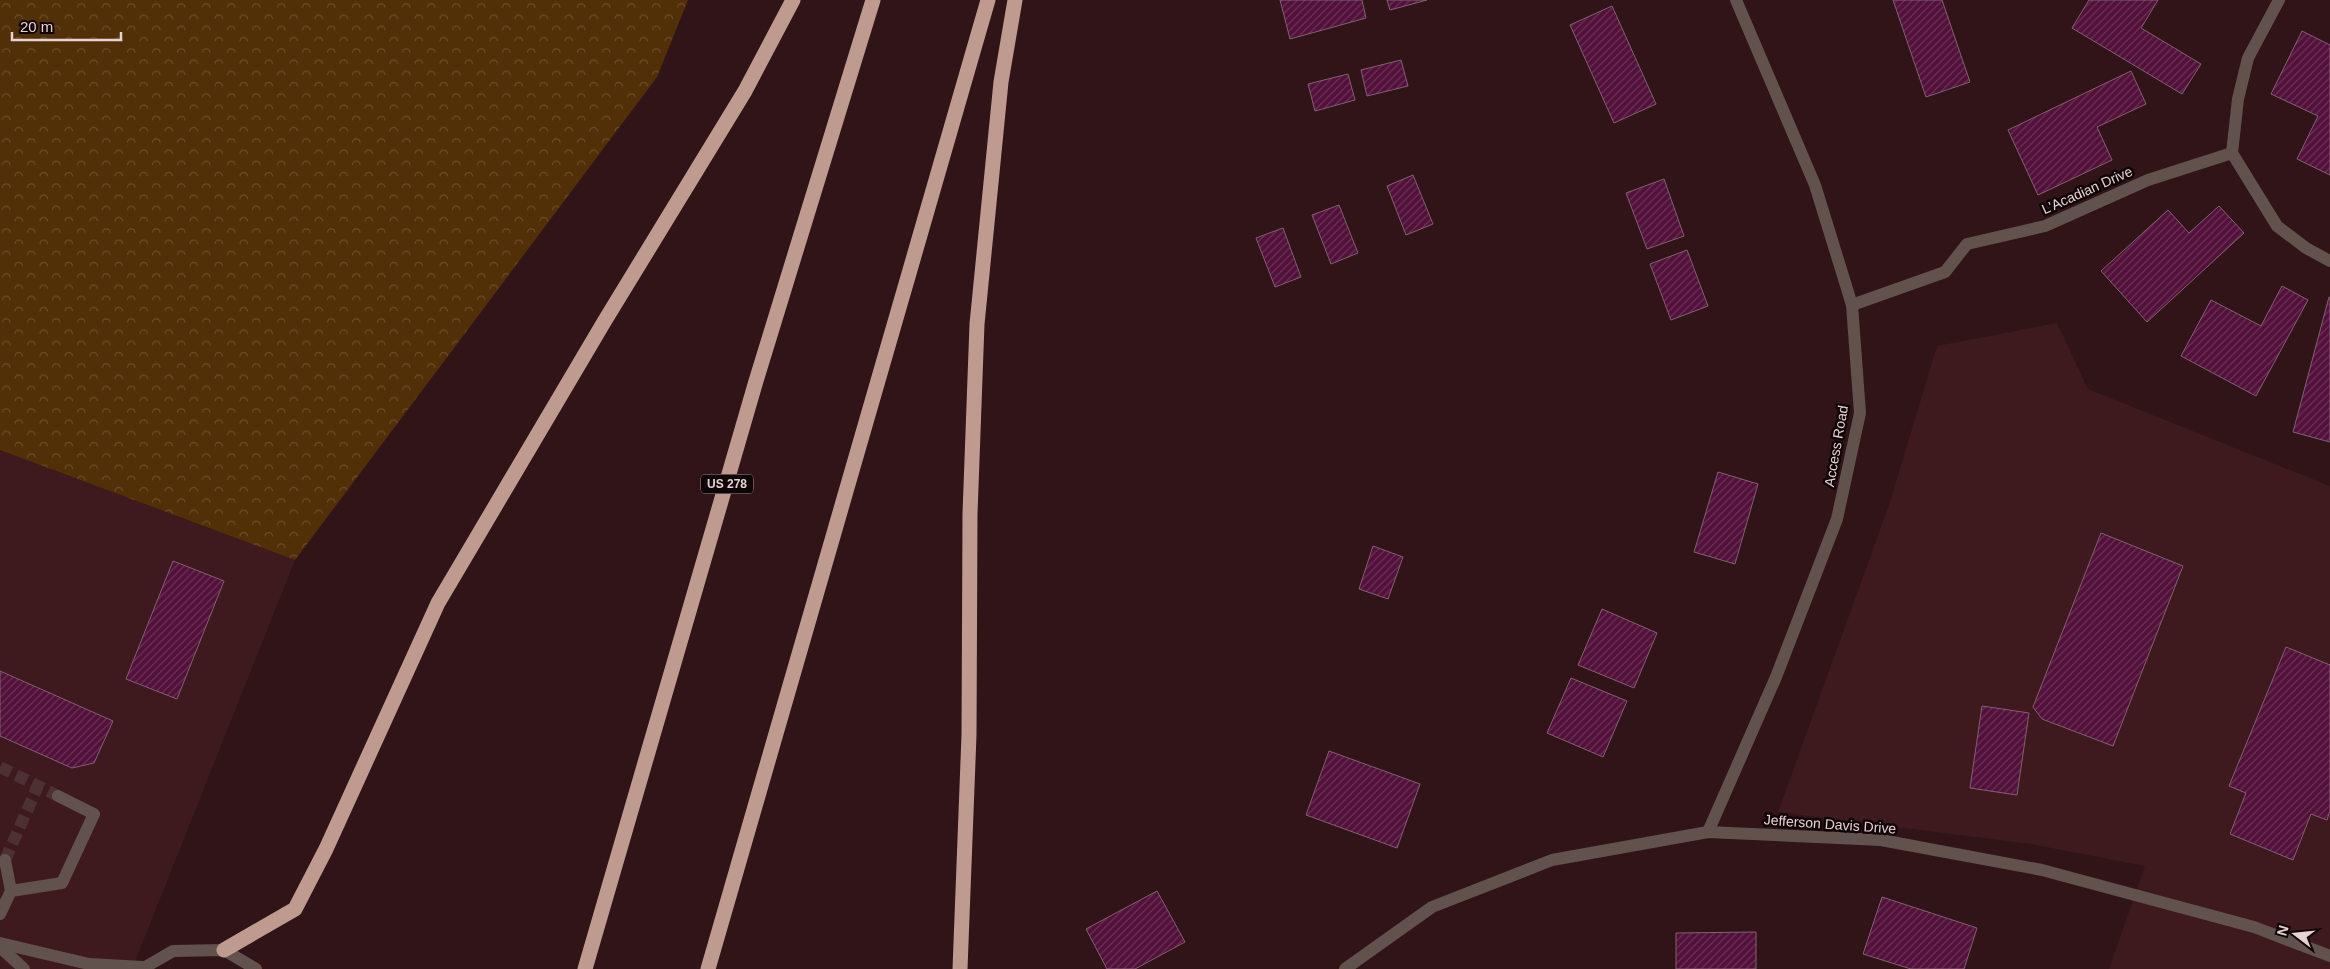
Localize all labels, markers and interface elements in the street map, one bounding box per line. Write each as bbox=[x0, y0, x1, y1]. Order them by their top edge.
scale bar bbox=[12, 10, 121, 42]
text: 20 m bbox=[20, 18, 53, 35]
street label: L'Acadian Drive bbox=[2039, 163, 2135, 217]
street label: Access Road bbox=[1821, 404, 1851, 488]
road number: US 278 bbox=[701, 474, 753, 494]
street label: Jefferson Davis Drive bbox=[1763, 811, 1897, 837]
north arrow bbox=[2270, 909, 2320, 959]
text: N bbox=[2273, 923, 2292, 937]

